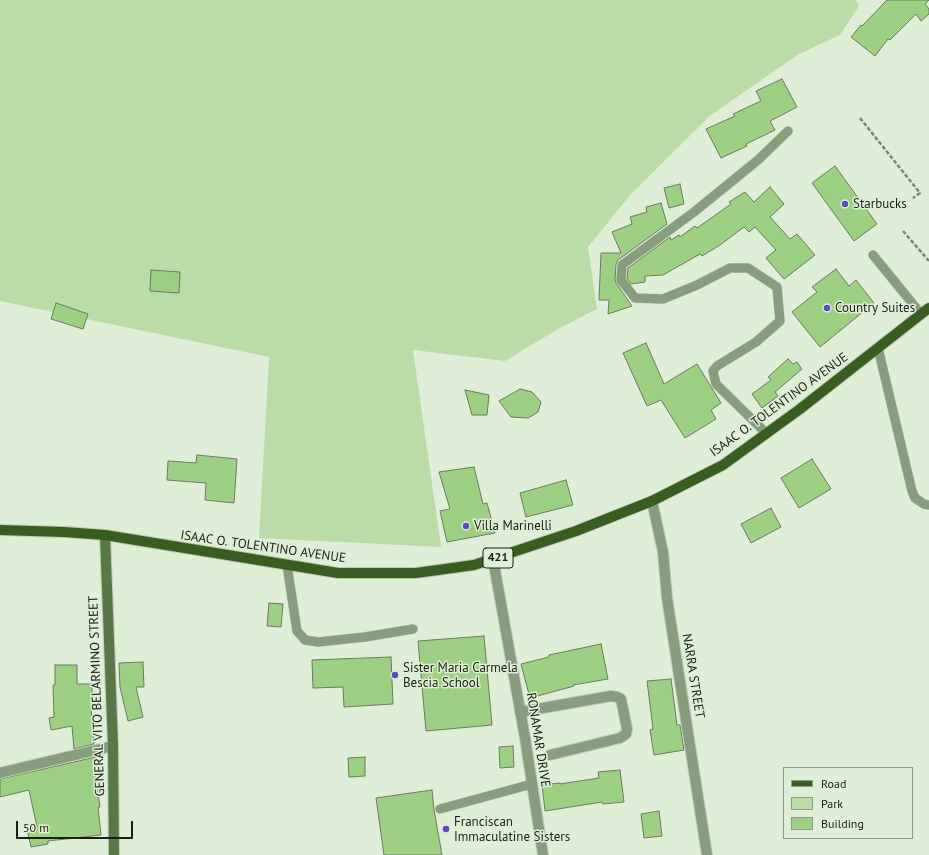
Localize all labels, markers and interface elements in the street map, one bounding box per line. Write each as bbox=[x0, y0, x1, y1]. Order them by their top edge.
place label: Starbucks bbox=[853, 196, 907, 212]
marker: Starbucks bbox=[840, 199, 850, 209]
place label: Country Suites bbox=[835, 300, 915, 316]
marker: Country Suites bbox=[822, 303, 832, 313]
street label: ISAAC O. TOLENTINO AVENUE bbox=[707, 350, 851, 460]
place label: Villa Marinelli bbox=[474, 518, 552, 534]
marker: Villa Marinelli bbox=[461, 521, 471, 531]
street label: ISAAC O. TOLENTINO AVENUE bbox=[179, 528, 347, 566]
road number: 421 bbox=[483, 548, 513, 568]
street label: GENERAL VITO BELARMINO STREET bbox=[86, 595, 108, 797]
street label: NARRA STREET bbox=[679, 633, 707, 719]
place label: Sister Maria Carmela Bescia School bbox=[403, 660, 518, 691]
marker: Sister Maria Carmela Bescia School bbox=[390, 670, 400, 680]
street label: RONAMAR DRIVE bbox=[523, 691, 553, 789]
legend bbox=[783, 767, 913, 839]
text: Road bbox=[821, 776, 846, 791]
text: Park bbox=[821, 796, 843, 811]
scale bar bbox=[18, 813, 135, 839]
place label: Franciscan Immaculatine Sisters bbox=[454, 814, 570, 845]
text: Building bbox=[821, 816, 864, 831]
text: 50 m bbox=[23, 820, 49, 835]
marker: Franciscan Immaculatine Sisters bbox=[441, 824, 451, 834]

